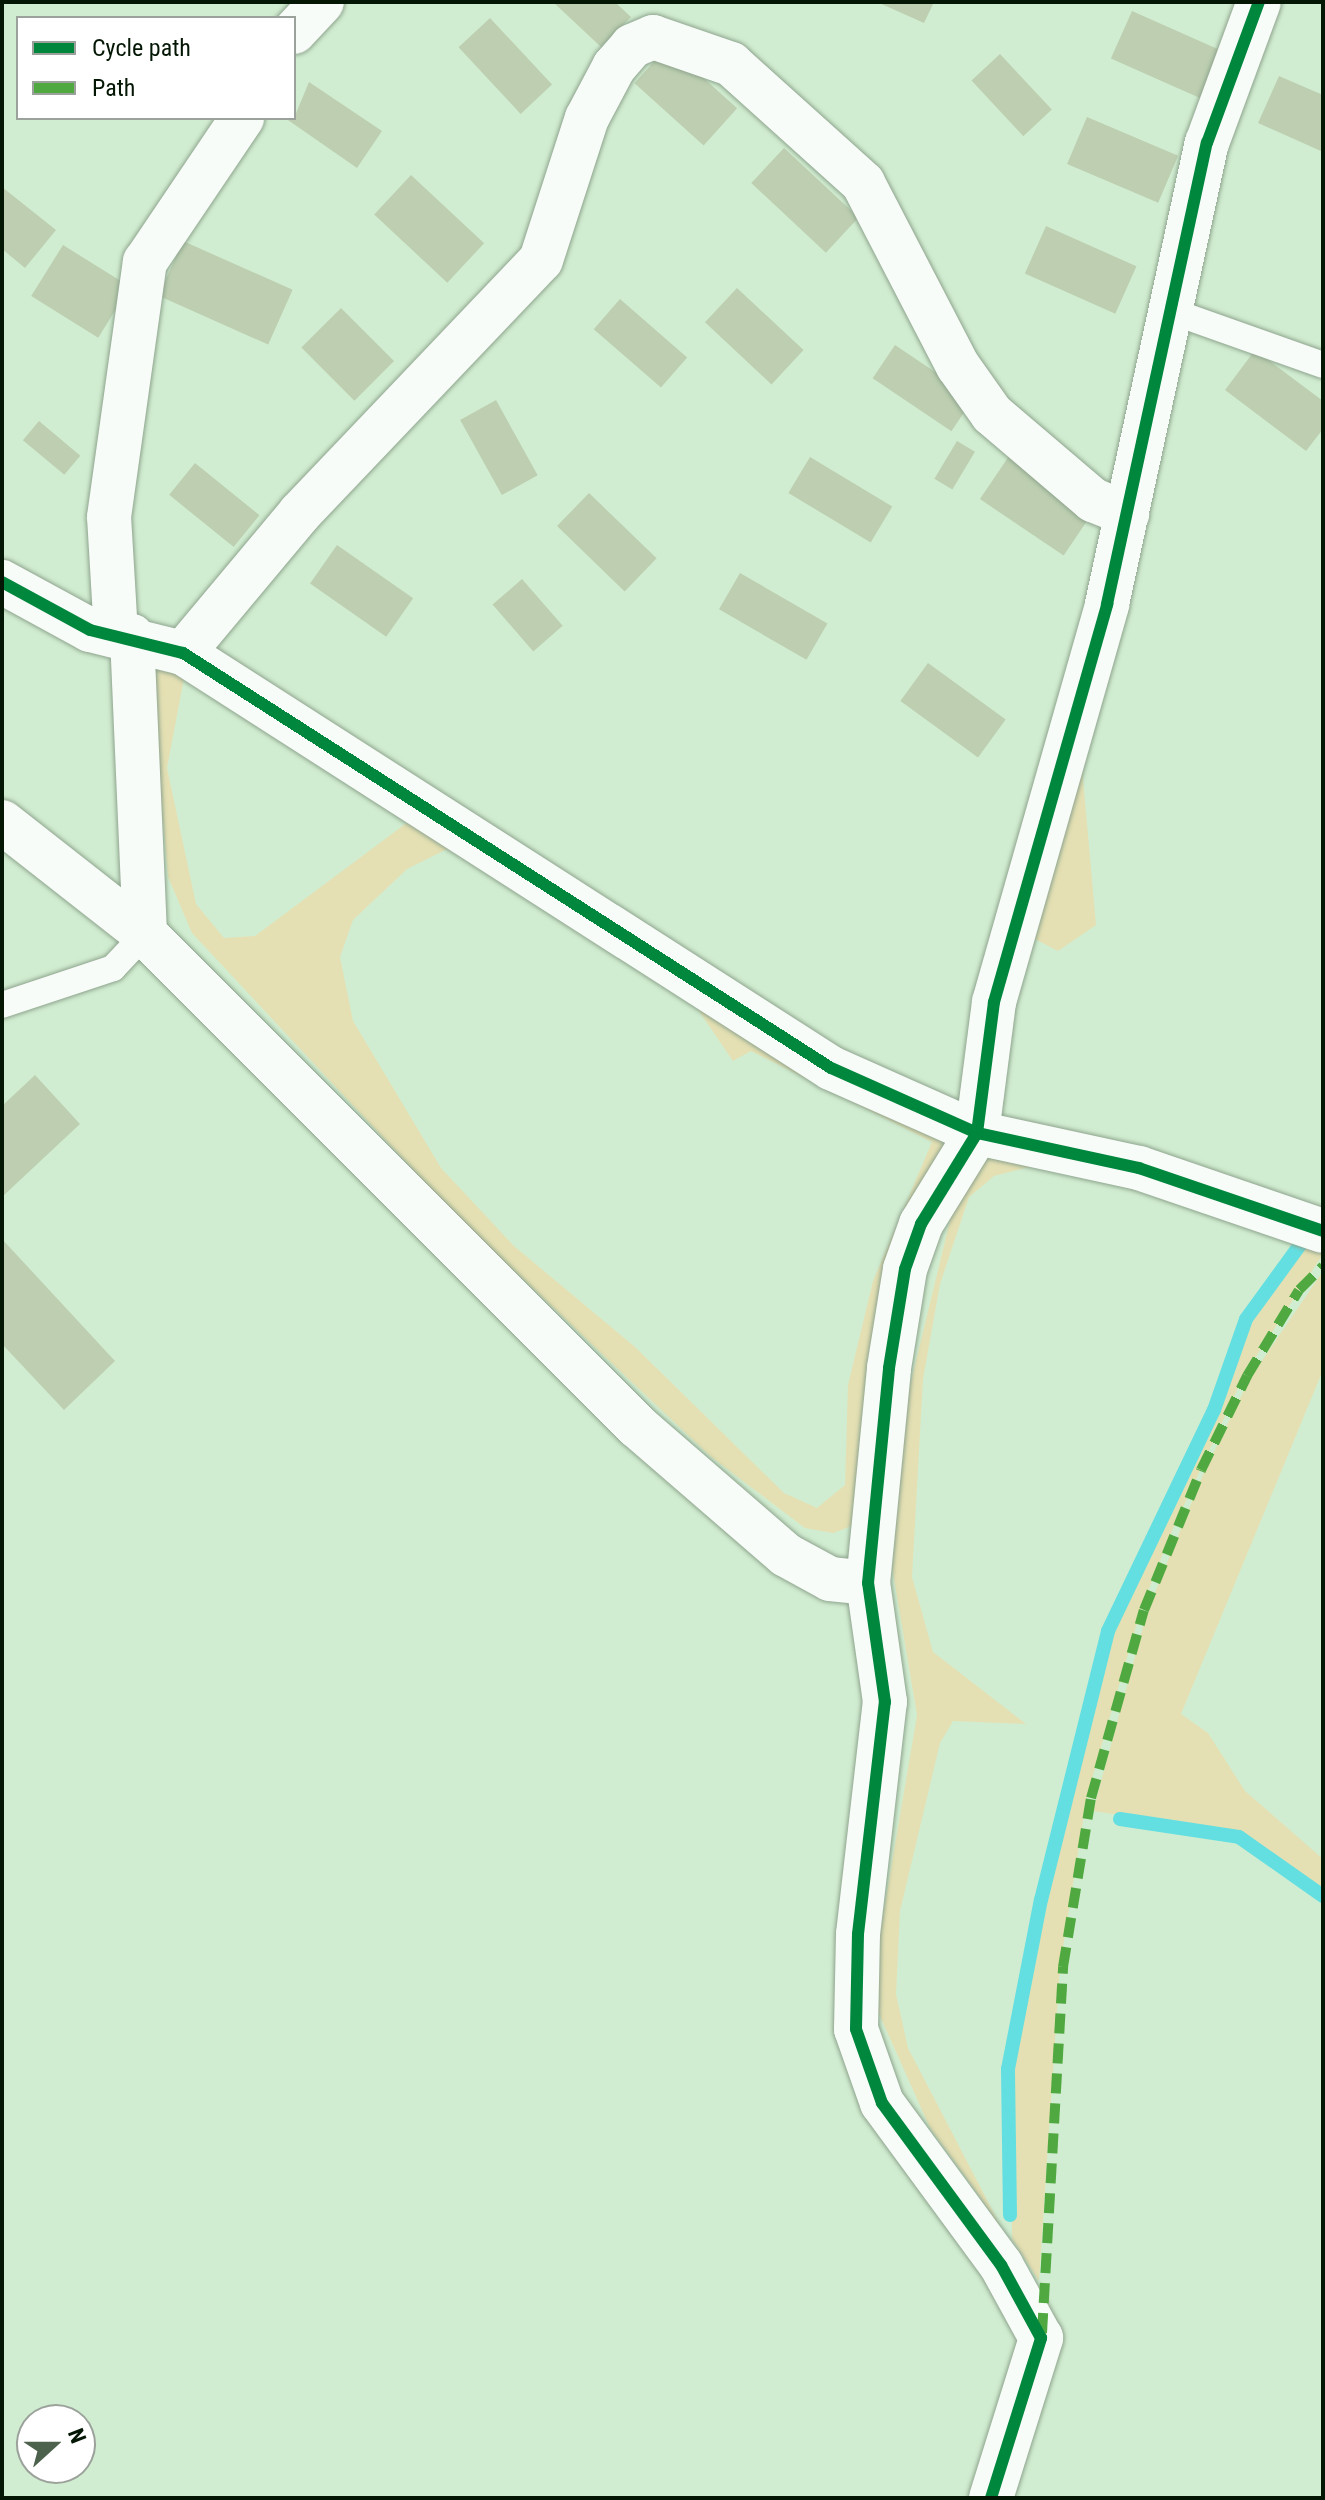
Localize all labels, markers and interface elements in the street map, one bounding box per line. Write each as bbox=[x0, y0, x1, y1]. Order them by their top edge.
legend bbox=[16, 16, 296, 120]
text: Cycle path bbox=[92, 34, 191, 62]
text: Path bbox=[92, 74, 135, 102]
north arrow bbox=[16, 2404, 96, 2484]
text: N bbox=[63, 2425, 91, 2447]

